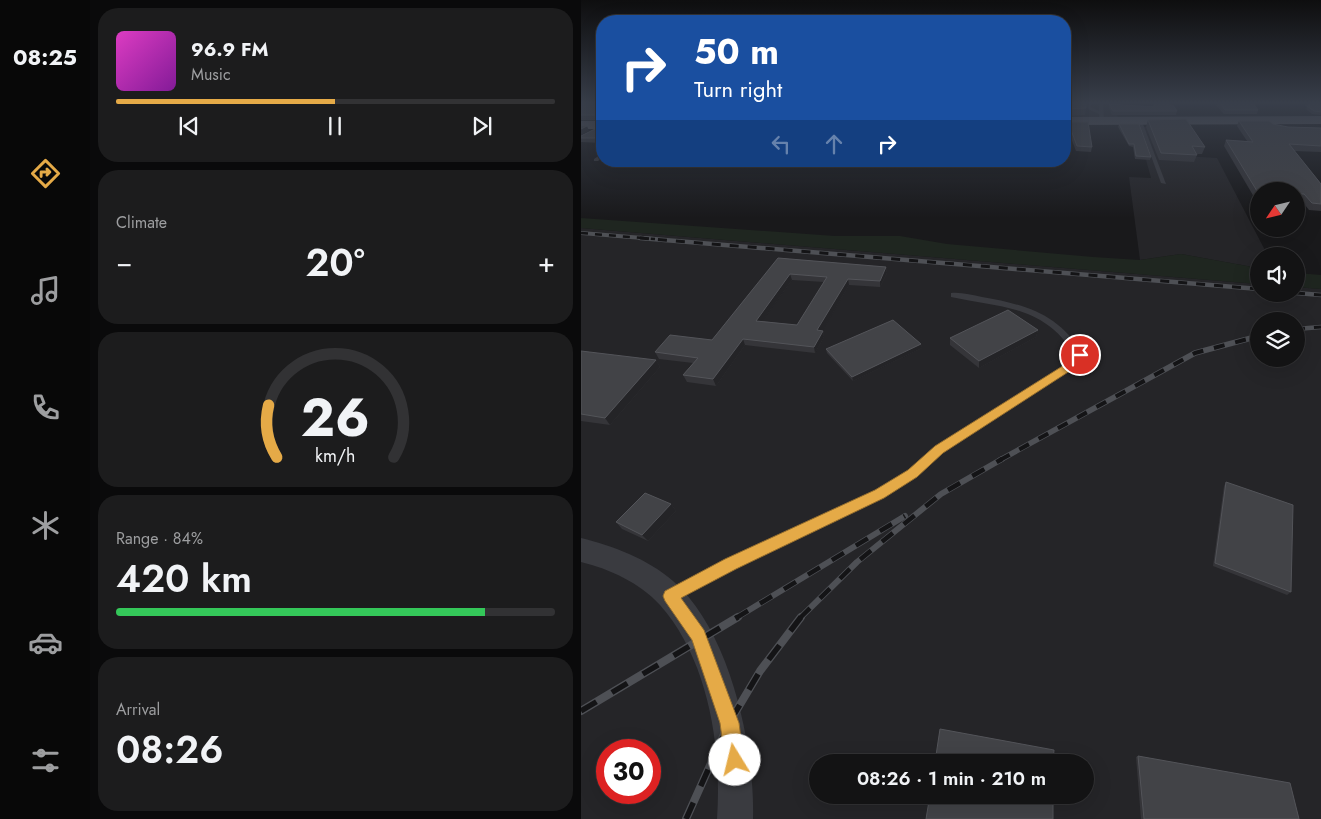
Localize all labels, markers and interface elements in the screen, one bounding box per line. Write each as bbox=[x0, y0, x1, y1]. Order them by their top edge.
text: 50 m bbox=[694, 27, 779, 77]
icon: right bbox=[611, 35, 676, 100]
text: 96.9 FM bbox=[191, 36, 268, 63]
text: 08:25 bbox=[13, 41, 77, 73]
text: Music bbox=[191, 63, 231, 86]
text: Turn right bbox=[694, 73, 782, 105]
icon: previous bbox=[175, 112, 203, 140]
icon: pause bbox=[321, 112, 349, 140]
icon: next bbox=[468, 112, 496, 140]
icon: left bbox=[767, 130, 795, 158]
icon: ahead bbox=[820, 130, 848, 158]
icon: right bbox=[873, 130, 901, 158]
icon: directions bbox=[28, 156, 63, 191]
north arrow bbox=[1250, 182, 1305, 238]
map controls bbox=[1250, 182, 1305, 367]
text: Climate bbox=[116, 211, 167, 234]
text: 20° bbox=[305, 235, 365, 290]
text: − bbox=[116, 242, 133, 283]
text: + bbox=[538, 242, 555, 283]
button: sound bbox=[1250, 247, 1305, 302]
icon: music bbox=[28, 273, 63, 308]
button: layers bbox=[1250, 312, 1305, 367]
pin bbox=[1059, 334, 1101, 376]
icon: arrive bbox=[1066, 341, 1094, 369]
text: 26 bbox=[301, 380, 370, 456]
icon: phone bbox=[28, 390, 63, 425]
text: km/h bbox=[315, 443, 356, 469]
icon: climate bbox=[28, 508, 63, 543]
text: Range · 84% bbox=[116, 527, 203, 550]
text: 420 km bbox=[116, 551, 252, 606]
icon: car bbox=[28, 625, 63, 660]
text: Arrival bbox=[116, 698, 160, 721]
text: 08:26 bbox=[116, 722, 224, 777]
position arrow bbox=[708, 733, 760, 785]
speed limit sign: 30 bbox=[596, 739, 661, 804]
icon: filters bbox=[28, 743, 63, 778]
text: 08:26 · 1 min · 210 m bbox=[857, 765, 1046, 792]

